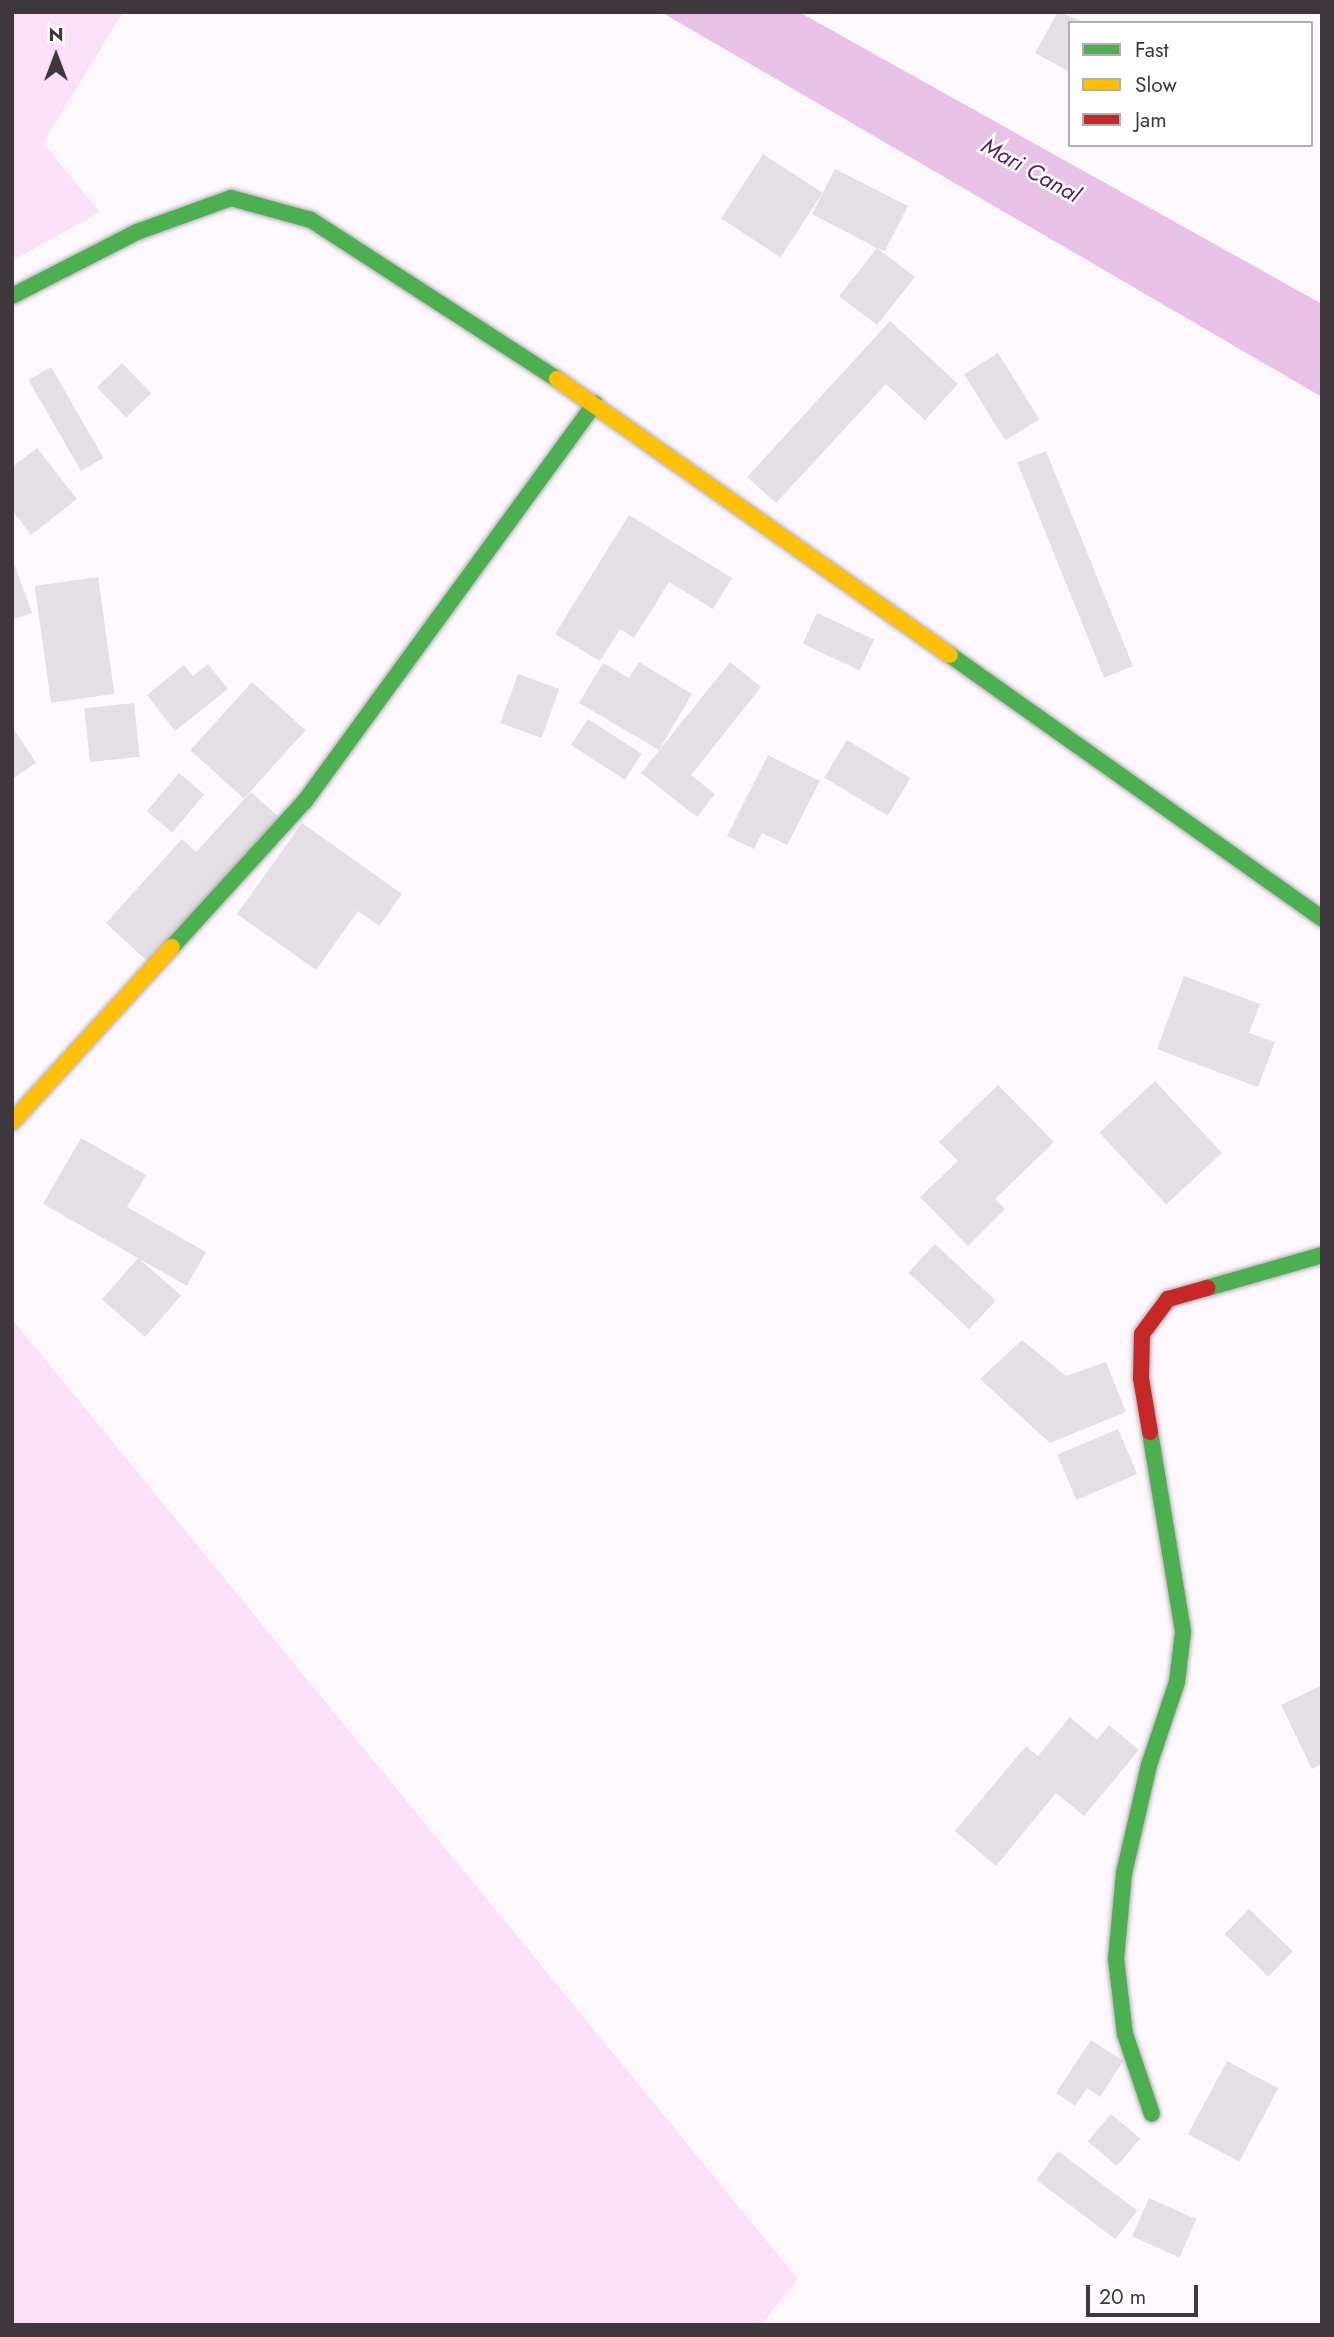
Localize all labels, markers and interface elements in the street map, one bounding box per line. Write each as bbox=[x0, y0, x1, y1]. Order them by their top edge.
north arrow bbox=[21, 21, 91, 91]
text: N bbox=[48, 21, 64, 48]
legend bbox=[1068, 21, 1313, 147]
text: Fast bbox=[1135, 35, 1168, 65]
text: Slow bbox=[1135, 70, 1177, 100]
text: Jam bbox=[1135, 105, 1167, 135]
water label: Mari Canal bbox=[977, 132, 1085, 208]
scale bar bbox=[1089, 2270, 1201, 2314]
text: 20 m bbox=[1099, 2282, 1146, 2312]

